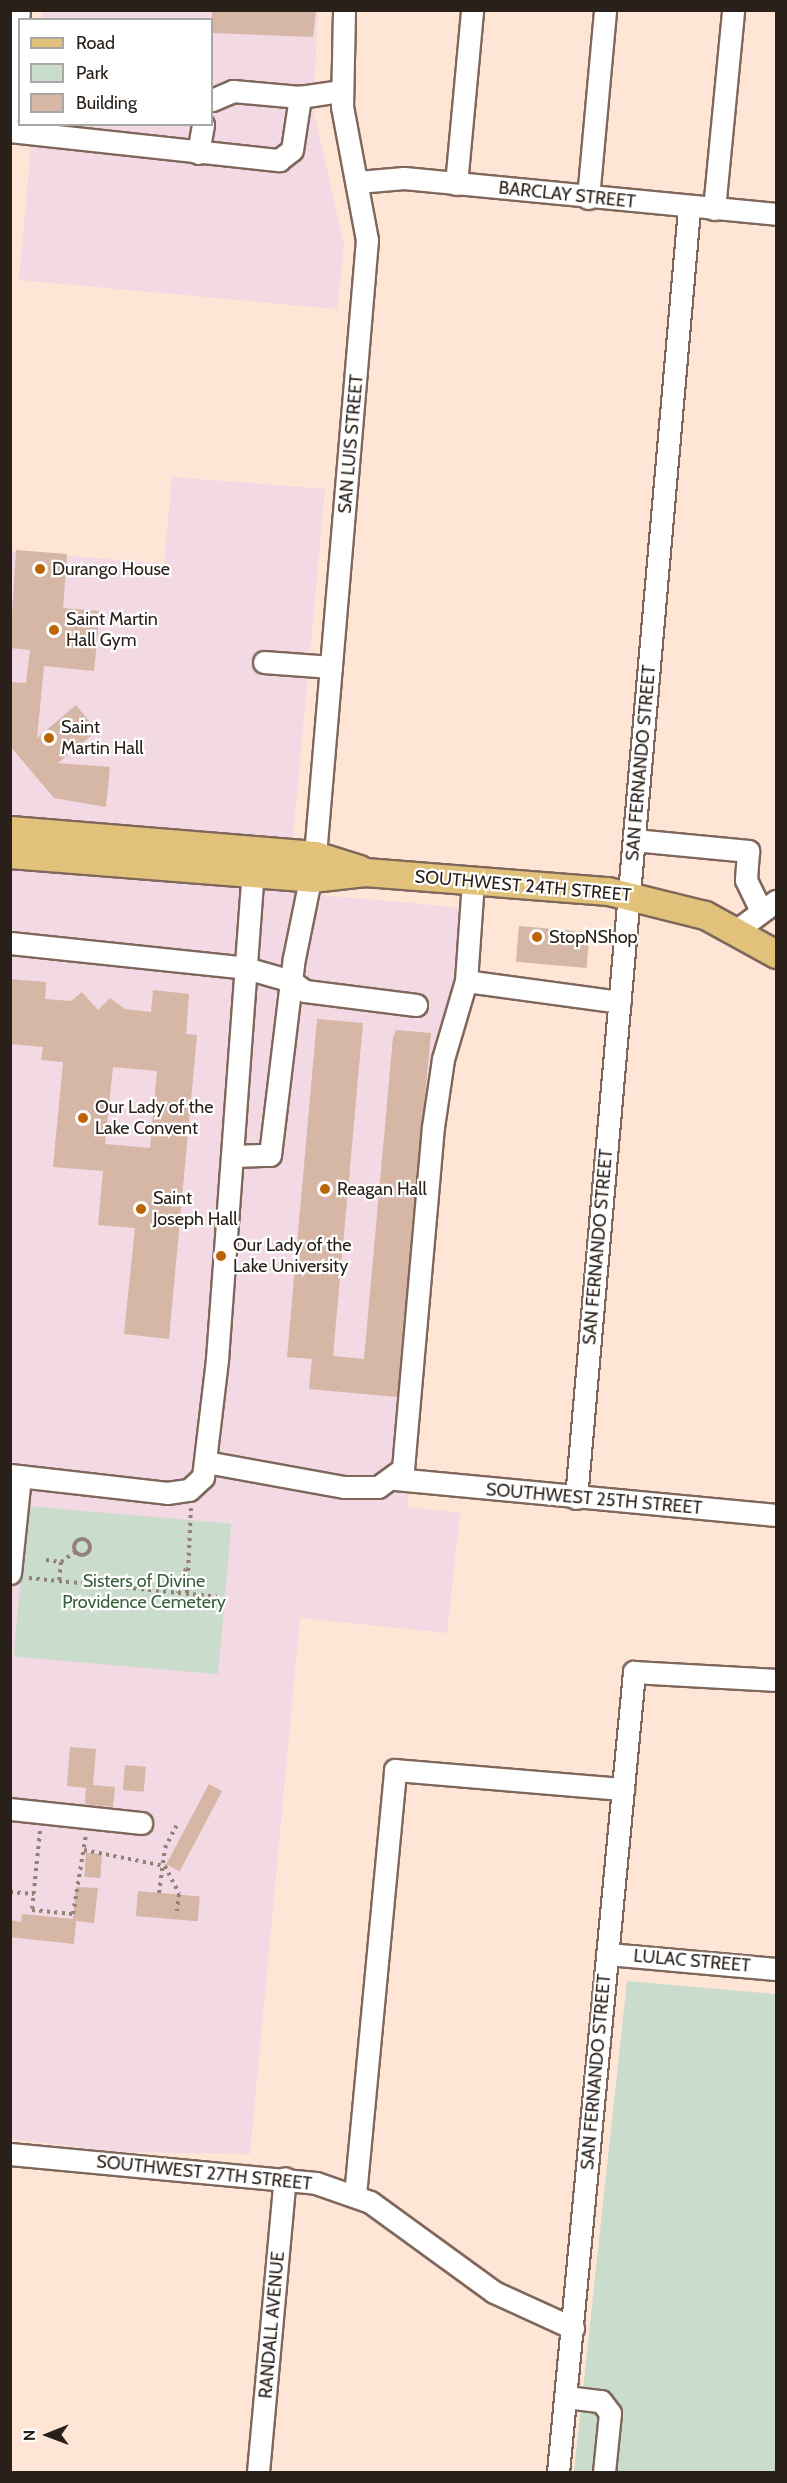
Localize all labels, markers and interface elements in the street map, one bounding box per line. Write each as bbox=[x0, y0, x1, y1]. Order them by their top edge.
legend bbox=[18, 18, 213, 126]
text: Road bbox=[76, 32, 115, 54]
text: Park bbox=[76, 62, 108, 84]
text: Building bbox=[76, 92, 137, 114]
street label: BARCLAY STREET bbox=[498, 177, 636, 213]
street label: SAN LUIS STREET bbox=[334, 373, 368, 515]
place label: Durango House bbox=[52, 558, 170, 580]
marker: Durango House bbox=[33, 562, 47, 576]
place label: Saint Martin Hall Gym bbox=[66, 609, 158, 652]
marker: Saint Martin Hall Gym bbox=[47, 623, 61, 637]
street label: SAN FERNANDO STREET bbox=[622, 664, 660, 862]
place label: Saint Martin Hall bbox=[61, 717, 143, 760]
marker: Saint Martin Hall bbox=[42, 731, 56, 745]
street label: SOUTHWEST 24TH STREET bbox=[414, 866, 632, 906]
place label: StopNShop bbox=[549, 926, 638, 948]
marker: StopNShop bbox=[530, 930, 544, 944]
place label: Our Lady of the Lake Convent bbox=[95, 1097, 214, 1140]
marker: Our Lady of the Lake Convent bbox=[76, 1111, 90, 1125]
street label: SAN FERNANDO STREET bbox=[579, 1148, 617, 1346]
place label: Reagan Hall bbox=[337, 1178, 427, 1200]
marker: Reagan Hall bbox=[318, 1182, 332, 1196]
place label: Saint Joseph Hall bbox=[153, 1188, 237, 1230]
marker: Saint Joseph Hall bbox=[134, 1202, 148, 1216]
place label: Our Lady of the Lake University bbox=[233, 1235, 352, 1278]
marker: Our Lady of the Lake University bbox=[214, 1249, 228, 1263]
street label: SOUTHWEST 25TH STREET bbox=[485, 1479, 703, 1519]
park label: Sisters of Divine Providence Cemetery bbox=[62, 1571, 226, 1614]
street label: LULAC STREET bbox=[633, 1945, 751, 1977]
street label: SAN FERNANDO STREET bbox=[577, 1973, 615, 2171]
street label: SOUTHWEST 27TH STREET bbox=[95, 2151, 313, 2195]
street label: RANDALL AVENUE bbox=[255, 2251, 289, 2399]
north arrow bbox=[18, 2405, 78, 2465]
text: N bbox=[20, 2430, 39, 2441]

